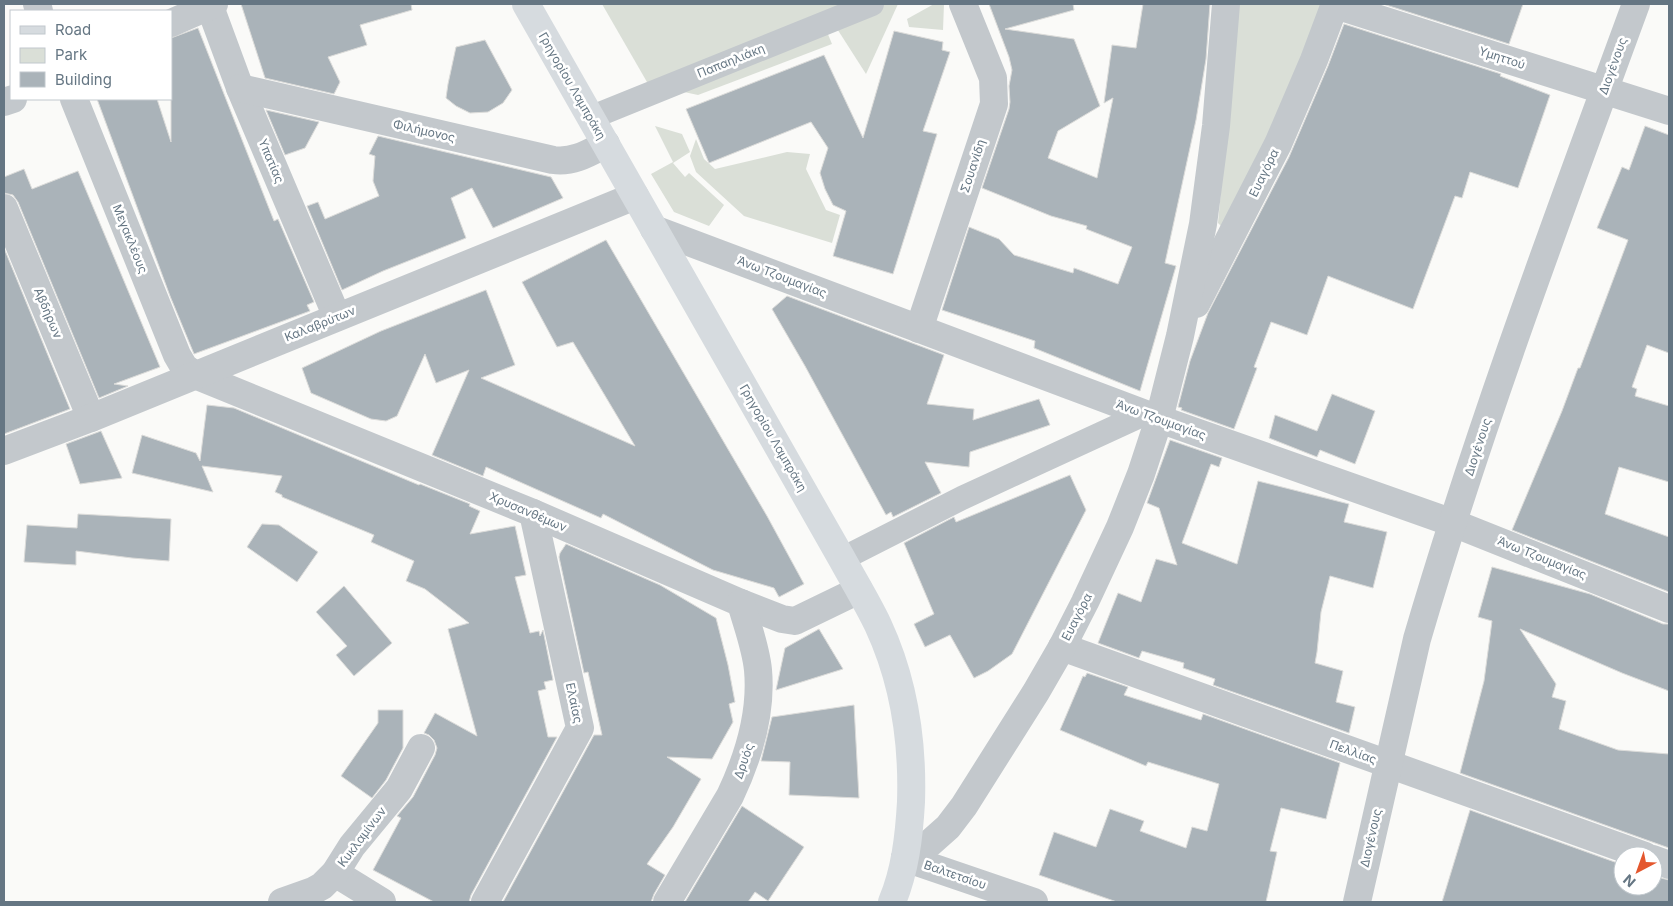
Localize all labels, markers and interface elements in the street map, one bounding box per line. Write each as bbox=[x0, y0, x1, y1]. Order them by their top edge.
legend bbox=[10, 10, 172, 100]
text: Road bbox=[55, 20, 91, 39]
street label: Γρηγορίου Λαμπράκη bbox=[536, 29, 609, 142]
street label: Διογένους bbox=[1595, 35, 1630, 96]
street label: Παπαηλιάκη bbox=[695, 40, 767, 81]
street label: Υμηττού bbox=[1477, 43, 1527, 72]
text: Park bbox=[55, 45, 88, 64]
text: Building bbox=[55, 70, 112, 89]
street label: Φιλήμονος bbox=[391, 116, 457, 145]
street label: Υπατίας bbox=[255, 136, 288, 185]
street label: Σουανίδη bbox=[957, 137, 988, 194]
street label: Ευαγόρα bbox=[1246, 146, 1282, 199]
street label: Μεγακλέους bbox=[110, 202, 151, 276]
street label: Άνω Τζουμαγίας bbox=[735, 253, 829, 301]
street label: Αβδήρων bbox=[31, 285, 66, 340]
street label: Καλαβρύτων bbox=[282, 303, 357, 345]
street label: Γρηγορίου Λαμπράκη bbox=[737, 381, 810, 494]
street label: Άνω Τζουμαγίας bbox=[1114, 396, 1208, 443]
street label: Διογένους bbox=[1461, 416, 1494, 478]
street label: Χρυσανθέμων bbox=[487, 489, 569, 535]
street label: Άνω Τζουμαγίας bbox=[1496, 533, 1589, 582]
street label: Ευαγόρα bbox=[1058, 590, 1095, 643]
street label: Ελαίας bbox=[563, 681, 586, 725]
street label: Πελλίας bbox=[1328, 736, 1379, 767]
street label: Δρυός bbox=[730, 741, 757, 781]
street label: Κυκλαμίνων bbox=[334, 804, 389, 870]
street label: Διογένους bbox=[1356, 807, 1385, 869]
north arrow bbox=[1613, 846, 1663, 896]
street label: Βαλτετσίου bbox=[922, 857, 988, 892]
text: N bbox=[1620, 871, 1639, 891]

